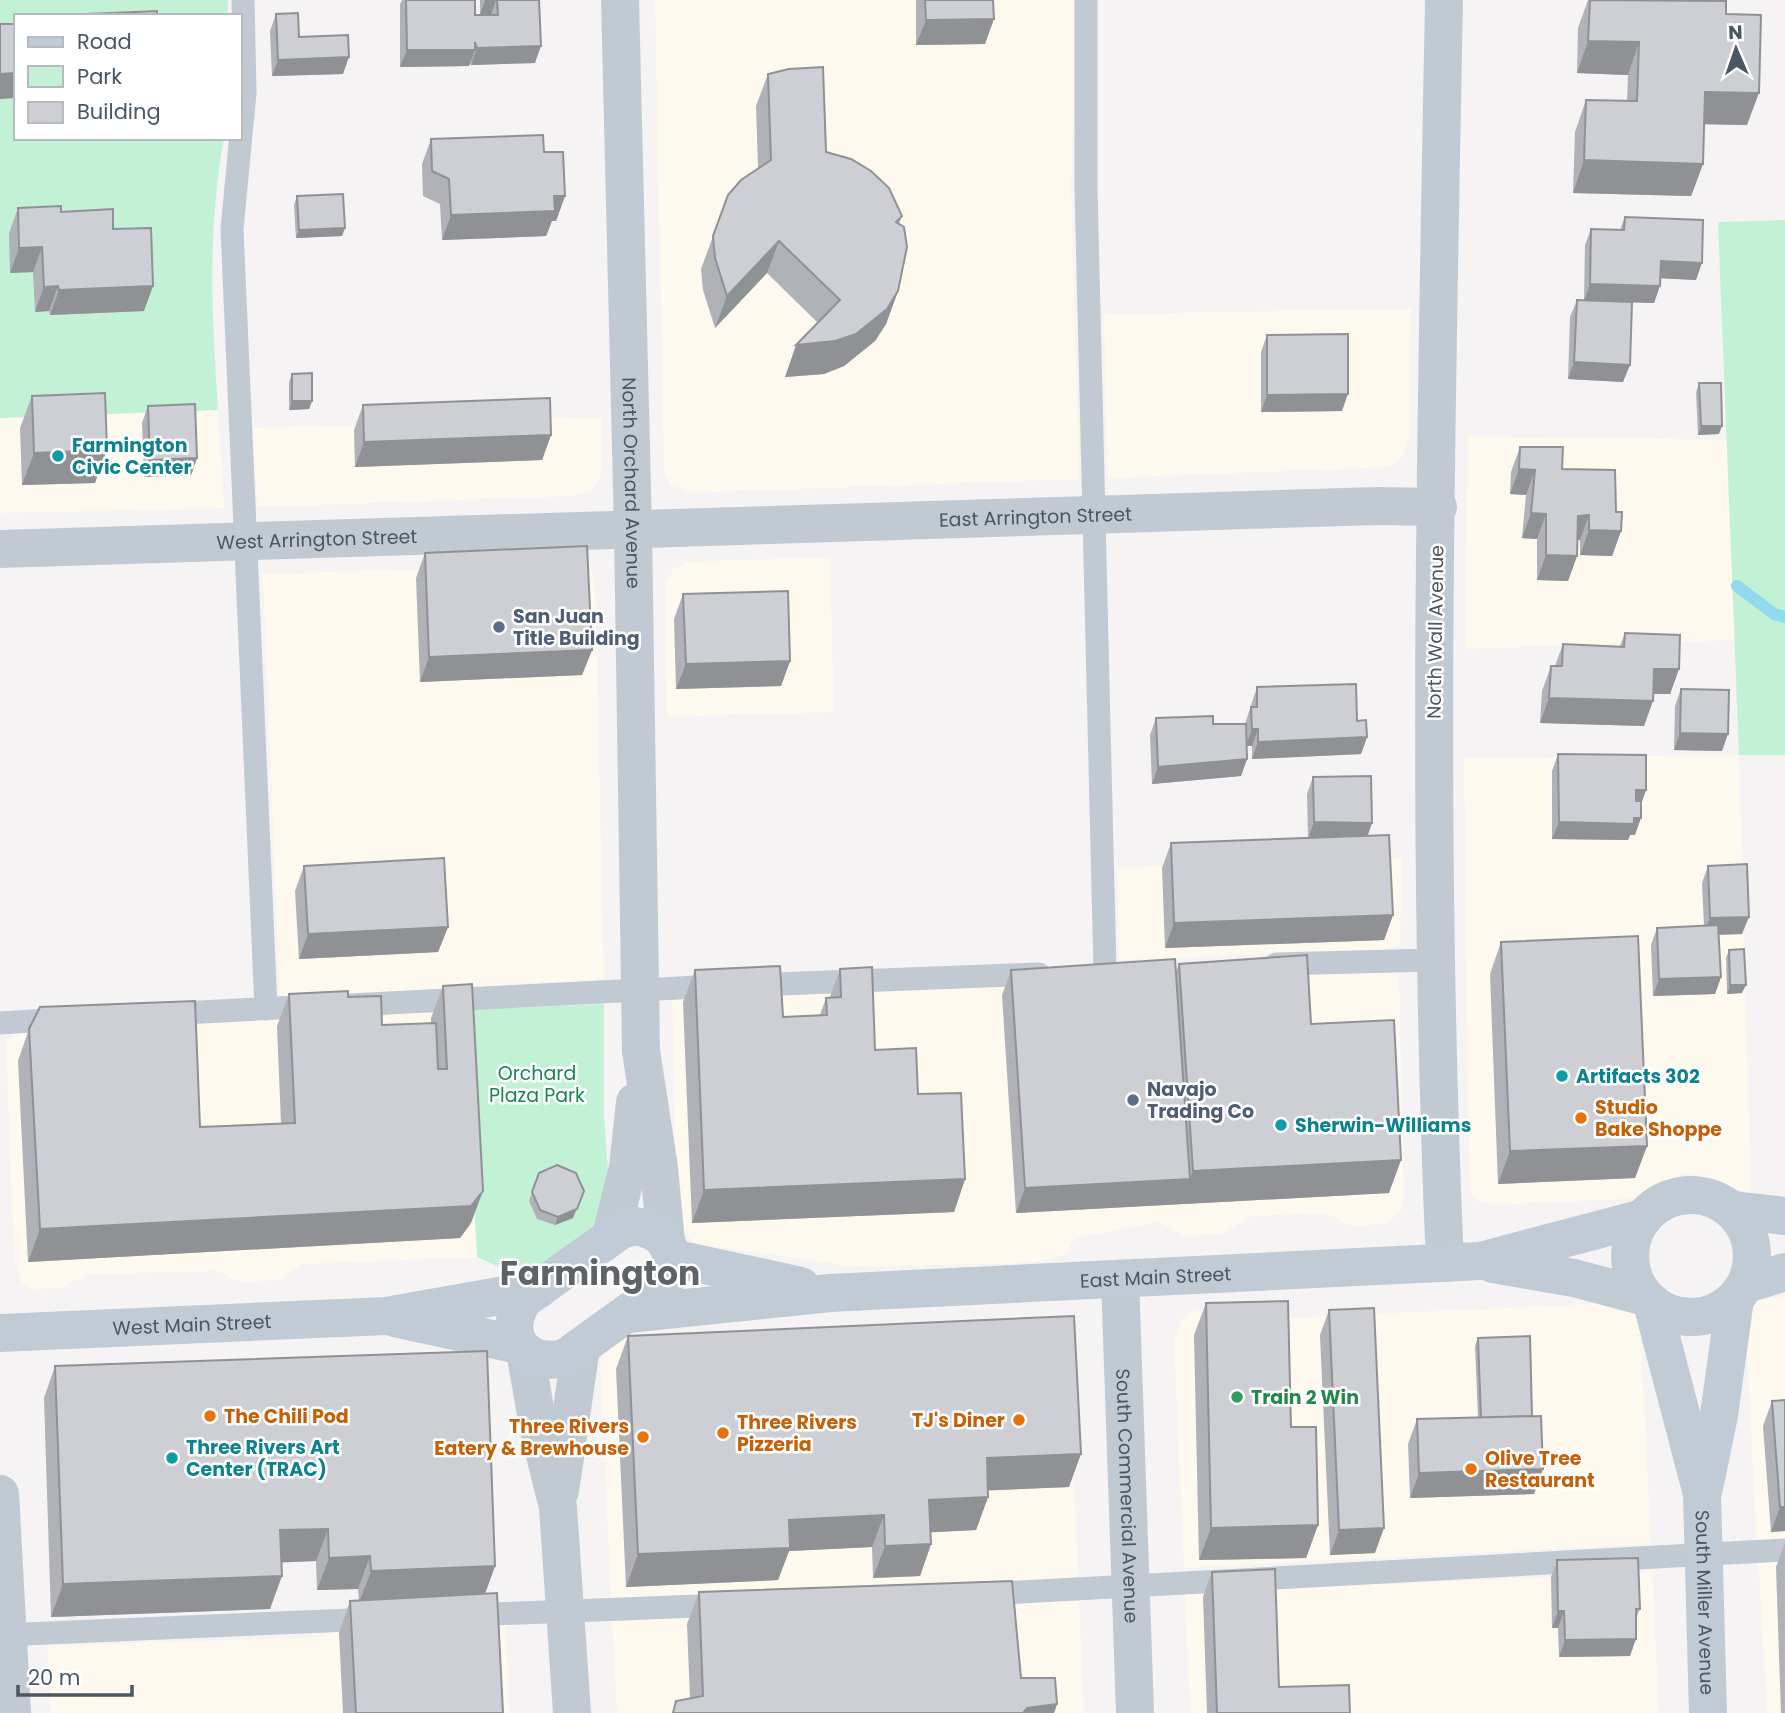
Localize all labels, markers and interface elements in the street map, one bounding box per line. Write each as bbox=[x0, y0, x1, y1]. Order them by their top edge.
legend bbox=[14, 14, 242, 140]
north arrow bbox=[1701, 14, 1771, 84]
text: N bbox=[1728, 19, 1743, 46]
text: Road bbox=[77, 27, 132, 56]
text: Park bbox=[77, 62, 122, 91]
text: Building bbox=[77, 97, 161, 126]
street label: North Orchard Avenue bbox=[615, 377, 647, 589]
place label: Farmington Civic Center bbox=[72, 432, 192, 481]
marker: Farmington Civic Center bbox=[50, 448, 66, 464]
street label: East Arrington Street bbox=[939, 501, 1133, 534]
street label: West Arrington Street bbox=[216, 523, 418, 556]
street label: North Wall Avenue bbox=[1420, 545, 1451, 719]
place label: San Juan Title Building bbox=[513, 603, 640, 652]
marker: San Juan Title Building bbox=[491, 619, 507, 635]
park label: Orchard Plaza Park bbox=[489, 1060, 585, 1109]
place label: Artifacts 302 bbox=[1576, 1063, 1700, 1090]
marker: Artifacts 302 bbox=[1554, 1068, 1570, 1084]
place label: Navajo Trading Co bbox=[1147, 1076, 1254, 1125]
marker: Navajo Trading Co bbox=[1125, 1092, 1141, 1108]
place label: Studio Bake Shoppe bbox=[1595, 1094, 1722, 1143]
marker: Studio Bake Shoppe bbox=[1573, 1110, 1589, 1126]
place label: Sherwin-Williams bbox=[1295, 1112, 1471, 1139]
marker: Sherwin-Williams bbox=[1273, 1117, 1289, 1133]
district label: Farmington bbox=[500, 1250, 700, 1297]
street label: East Main Street bbox=[1079, 1260, 1232, 1295]
street label: West Main Street bbox=[112, 1308, 272, 1342]
street label: South Commercial Avenue bbox=[1109, 1368, 1145, 1624]
place label: Train 2 Win bbox=[1251, 1384, 1359, 1411]
marker: Train 2 Win bbox=[1229, 1389, 1245, 1405]
place label: The Chili Pod bbox=[224, 1403, 349, 1430]
place label: TJ's Diner bbox=[912, 1407, 1005, 1434]
marker: The Chili Pod bbox=[202, 1408, 218, 1424]
place label: Three Rivers Pizzeria bbox=[737, 1409, 857, 1458]
marker: TJ's Diner bbox=[1011, 1412, 1027, 1428]
place label: Three Rivers Eatery & Brewhouse bbox=[434, 1413, 629, 1462]
marker: Three Rivers Pizzeria bbox=[715, 1425, 731, 1441]
marker: Three Rivers Eatery & Brewhouse bbox=[635, 1429, 651, 1445]
place label: Three Rivers Art Center (TRAC) bbox=[186, 1434, 340, 1483]
place label: Olive Tree Restaurant bbox=[1485, 1445, 1595, 1494]
marker: Three Rivers Art Center (TRAC) bbox=[164, 1450, 180, 1466]
marker: Olive Tree Restaurant bbox=[1463, 1461, 1479, 1477]
street label: South Miller Avenue bbox=[1688, 1509, 1721, 1696]
scale bar bbox=[18, 1654, 131, 1698]
text: 20 m bbox=[28, 1663, 81, 1692]

